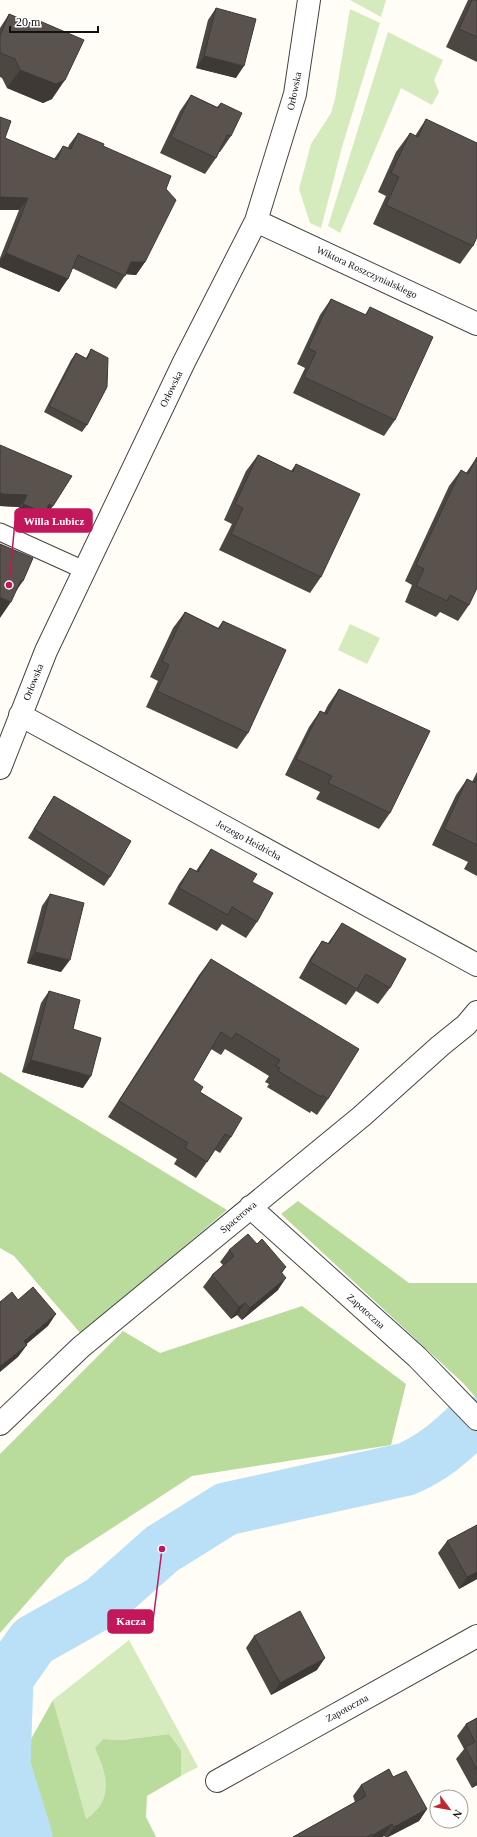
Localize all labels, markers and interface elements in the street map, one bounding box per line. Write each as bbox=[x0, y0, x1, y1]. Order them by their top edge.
scale bar bbox=[10, 8, 98, 34]
text: 20 m bbox=[16, 15, 41, 29]
street label: Orłowska bbox=[285, 70, 304, 111]
street label: Wiktora Roszczynialskiego bbox=[315, 244, 419, 300]
street label: Orłowska bbox=[158, 369, 185, 409]
callout: Willa Lubicz bbox=[15, 509, 92, 532]
text: Willa Lubicz bbox=[24, 515, 84, 527]
street label: Orłowska bbox=[21, 661, 46, 702]
street label: Jerzego Heidricha bbox=[215, 818, 284, 863]
street label: Spacerowa bbox=[218, 1198, 259, 1235]
street label: Zapotoczna bbox=[345, 1291, 387, 1331]
callout: Kacza bbox=[108, 1610, 153, 1633]
text: Kacza bbox=[116, 1615, 146, 1627]
street label: Zapotoczna bbox=[324, 1692, 371, 1724]
north arrow bbox=[429, 1789, 469, 1829]
text: N bbox=[450, 1808, 465, 1821]

